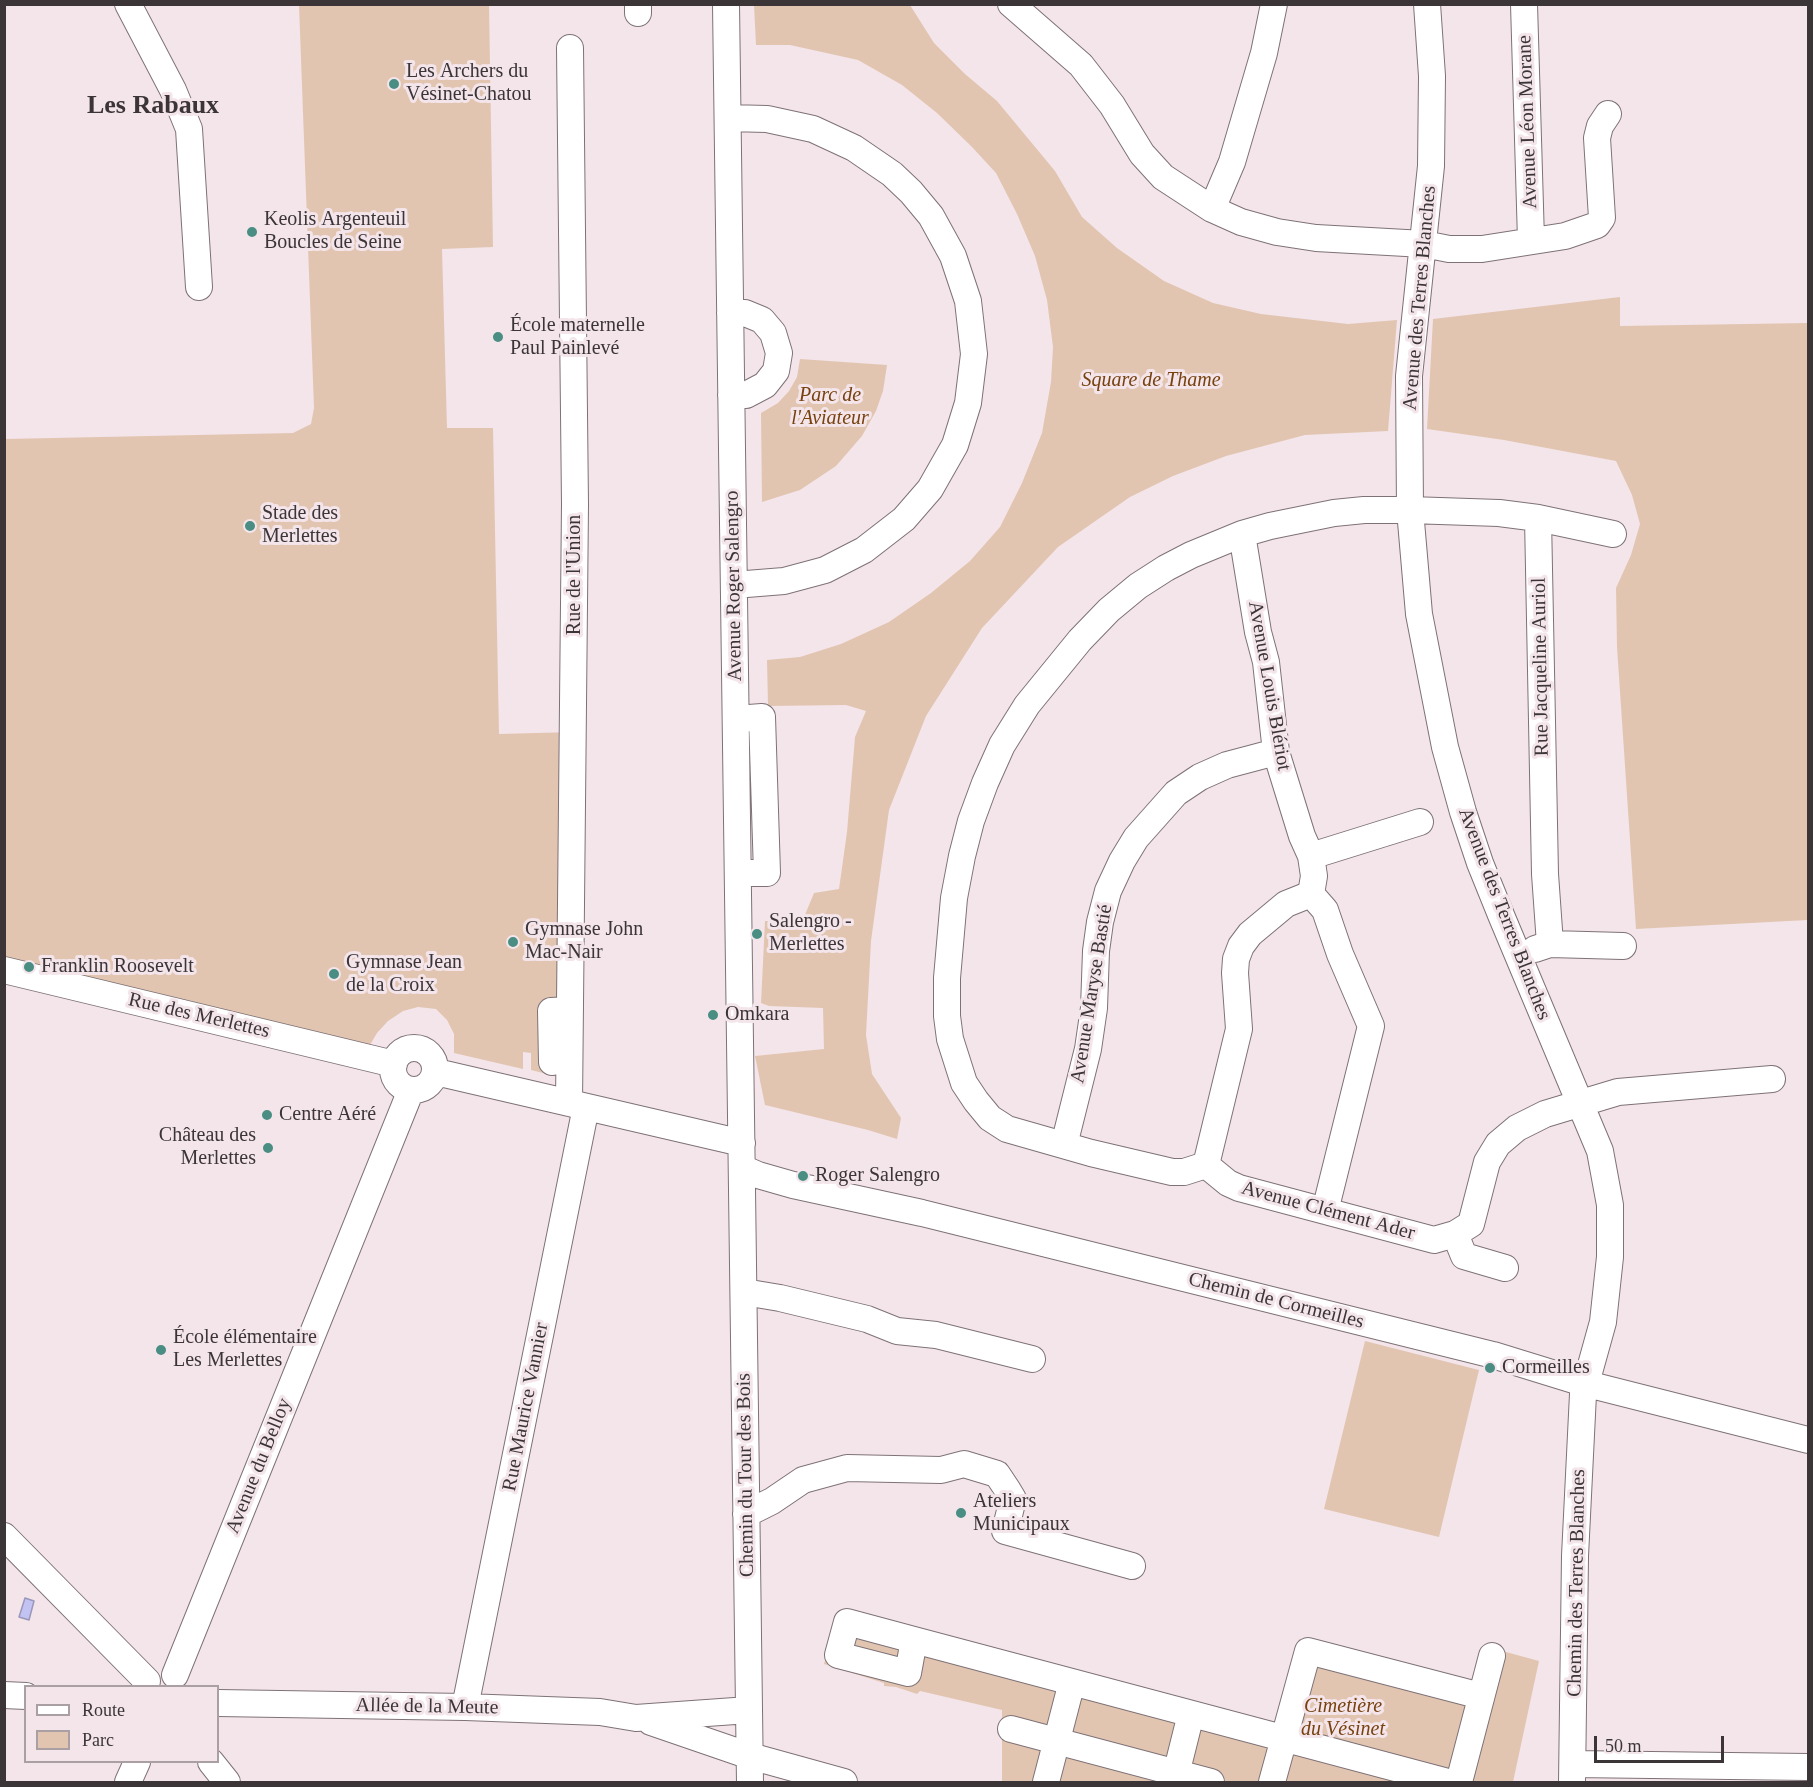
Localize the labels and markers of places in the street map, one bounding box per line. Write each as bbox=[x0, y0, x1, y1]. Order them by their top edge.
place label: Les Archers du Vésinet-Chatou bbox=[406, 60, 532, 107]
marker: Les Archers du Vésinet-Chatou bbox=[387, 77, 401, 91]
place label: Keolis Argenteuil Boucles de Seine bbox=[264, 208, 406, 255]
marker: Keolis Argenteuil Boucles de Seine bbox=[245, 225, 259, 239]
place label: École maternelle Paul Painlevé bbox=[510, 314, 645, 361]
marker: École maternelle Paul Painlevé bbox=[491, 330, 505, 344]
place label: Stade des Merlettes bbox=[262, 502, 338, 549]
marker: Stade des Merlettes bbox=[243, 519, 257, 533]
place label: Salengro - Merlettes bbox=[769, 910, 852, 957]
place label: Gymnase John Mac-Nair bbox=[525, 918, 643, 965]
marker: Salengro - Merlettes bbox=[750, 927, 764, 941]
marker: Gymnase John Mac-Nair bbox=[506, 935, 520, 949]
place label: Gymnase Jean de la Croix bbox=[346, 951, 462, 998]
place label: Franklin Roosevelt bbox=[41, 955, 194, 979]
marker: Franklin Roosevelt bbox=[22, 960, 36, 974]
marker: Gymnase Jean de la Croix bbox=[327, 967, 341, 981]
place label: Omkara bbox=[725, 1003, 789, 1027]
marker: Omkara bbox=[706, 1008, 720, 1022]
place label: Centre Aéré bbox=[279, 1103, 376, 1127]
marker: Centre Aéré bbox=[260, 1108, 274, 1122]
place label: Château des Merlettes bbox=[159, 1124, 256, 1171]
marker: Château des Merlettes bbox=[261, 1141, 275, 1155]
place label: Roger Salengro bbox=[815, 1164, 940, 1188]
marker: Roger Salengro bbox=[796, 1169, 810, 1183]
place label: École élémentaire Les Merlettes bbox=[173, 1326, 317, 1373]
marker: École élémentaire Les Merlettes bbox=[154, 1343, 168, 1357]
place label: Cormeilles bbox=[1502, 1356, 1590, 1380]
marker: Cormeilles bbox=[1483, 1361, 1497, 1375]
place label: Ateliers Municipaux bbox=[973, 1490, 1070, 1537]
marker: Ateliers Municipaux bbox=[954, 1506, 968, 1520]

